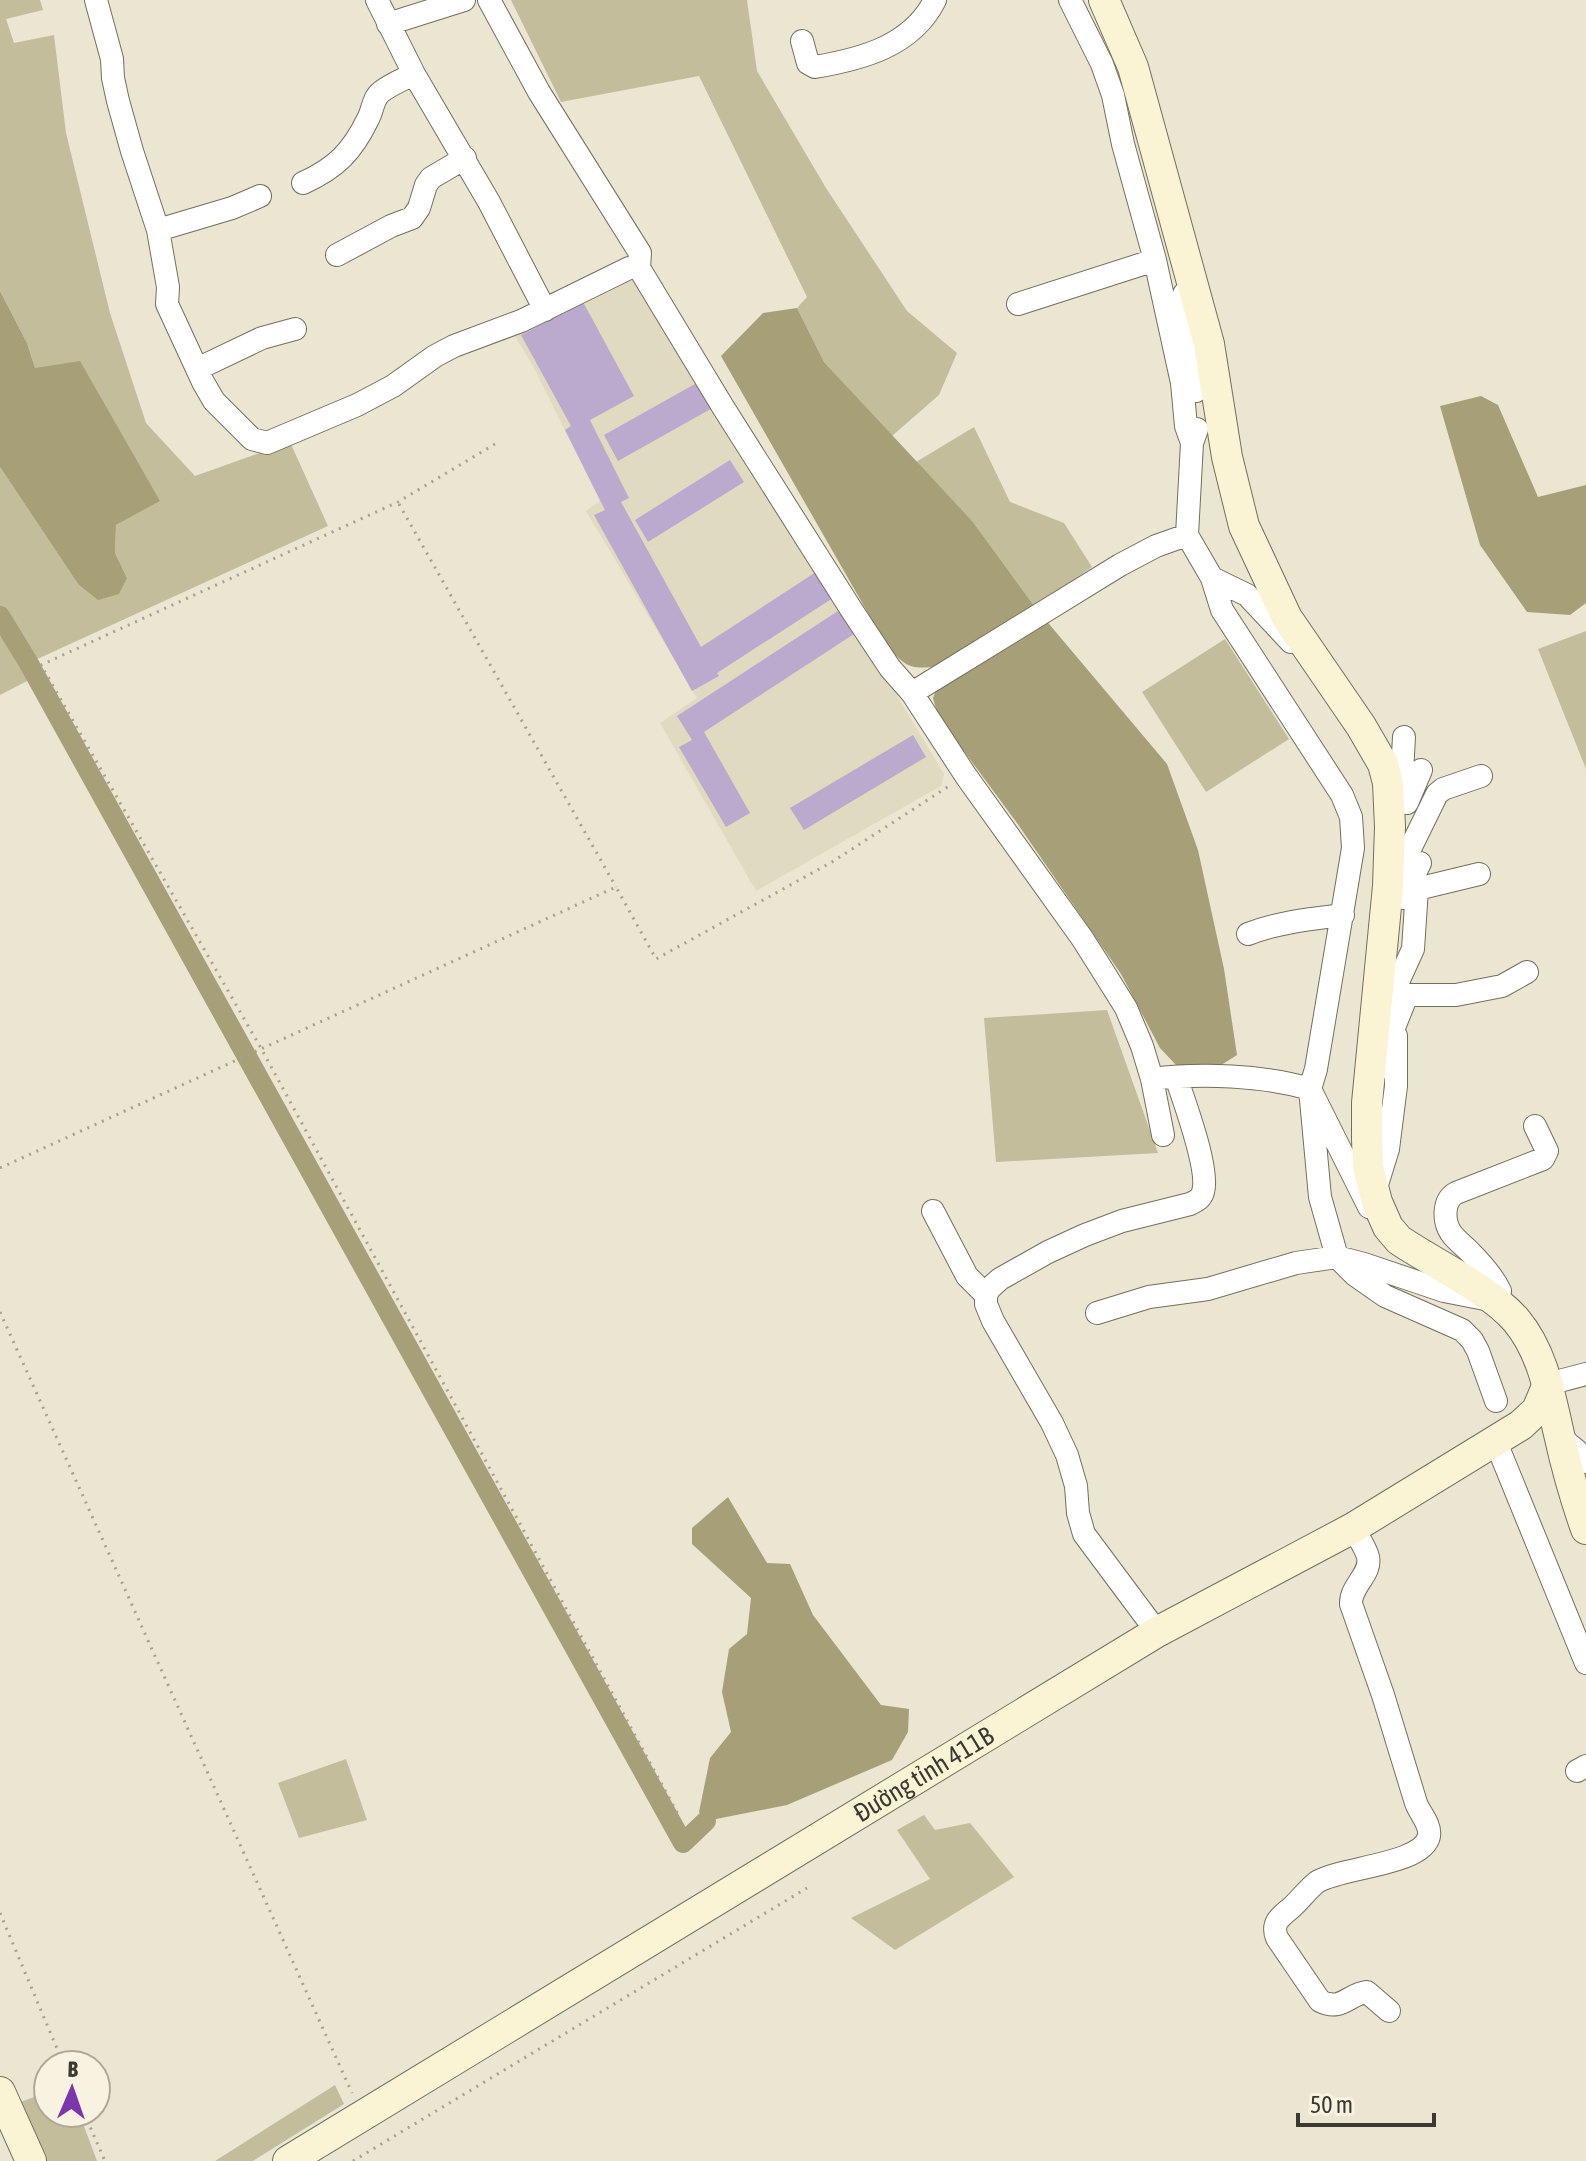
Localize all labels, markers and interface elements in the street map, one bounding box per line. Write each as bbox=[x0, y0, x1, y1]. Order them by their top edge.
street label: Đường tỉnh 411B bbox=[848, 1720, 999, 1828]
north arrow bbox=[32, 2049, 112, 2129]
text: B bbox=[67, 2056, 79, 2082]
scale bar bbox=[1298, 2077, 1434, 2127]
text: 50 m bbox=[1310, 2091, 1353, 2118]

